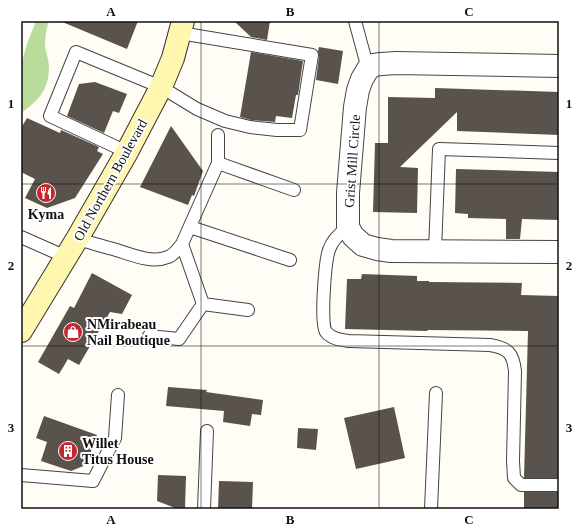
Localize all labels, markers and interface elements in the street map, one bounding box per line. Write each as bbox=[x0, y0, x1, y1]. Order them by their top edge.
text: A bbox=[106, 4, 116, 19]
text: B bbox=[286, 4, 295, 19]
text: C bbox=[464, 4, 474, 19]
text: 1 bbox=[8, 96, 14, 111]
text: 1 bbox=[566, 96, 572, 111]
street label: Grist Mill Circle bbox=[342, 114, 363, 208]
street label: Old Northern Boulevard bbox=[71, 117, 150, 244]
restaurant icon: Kyma bbox=[35, 182, 57, 204]
place label: Kyma bbox=[28, 207, 64, 222]
text: 2 bbox=[8, 258, 14, 273]
text: 2 bbox=[566, 258, 572, 273]
place label: NMirabeau Nail Boutique bbox=[87, 317, 170, 348]
shop icon: NMirabeau Nail Boutique bbox=[62, 321, 84, 343]
text: 3 bbox=[8, 420, 15, 435]
text: 3 bbox=[566, 420, 573, 435]
place label: Willet Titus House bbox=[82, 436, 154, 467]
building icon: Willet Titus House bbox=[57, 440, 79, 462]
text: A bbox=[106, 512, 116, 527]
text: B bbox=[286, 512, 295, 527]
text: C bbox=[464, 512, 474, 527]

